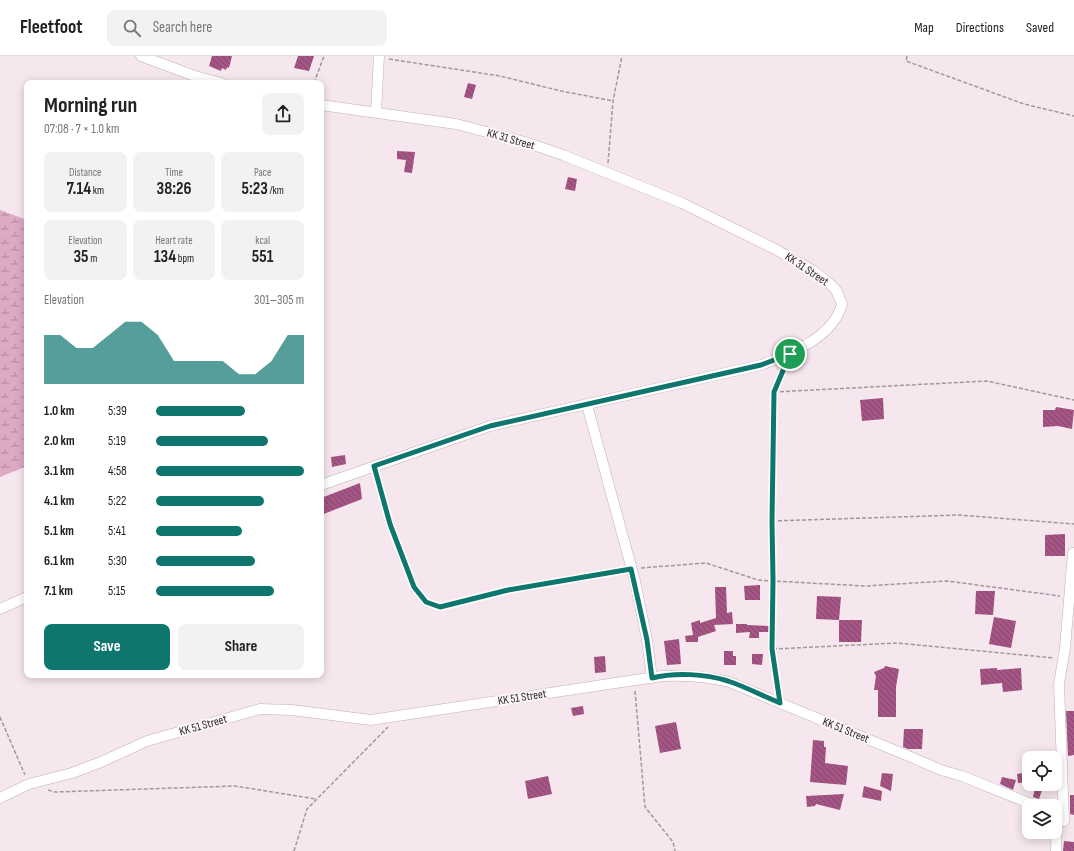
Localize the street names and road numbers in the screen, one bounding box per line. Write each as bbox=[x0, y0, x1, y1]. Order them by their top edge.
street label: KK 31 Street bbox=[485, 125, 537, 154]
street label: KK 31 Street bbox=[782, 249, 832, 290]
street label: KK 51 Street bbox=[497, 686, 548, 709]
street label: KK 51 Street bbox=[178, 711, 229, 739]
street label: KK 51 Street bbox=[820, 714, 872, 747]

